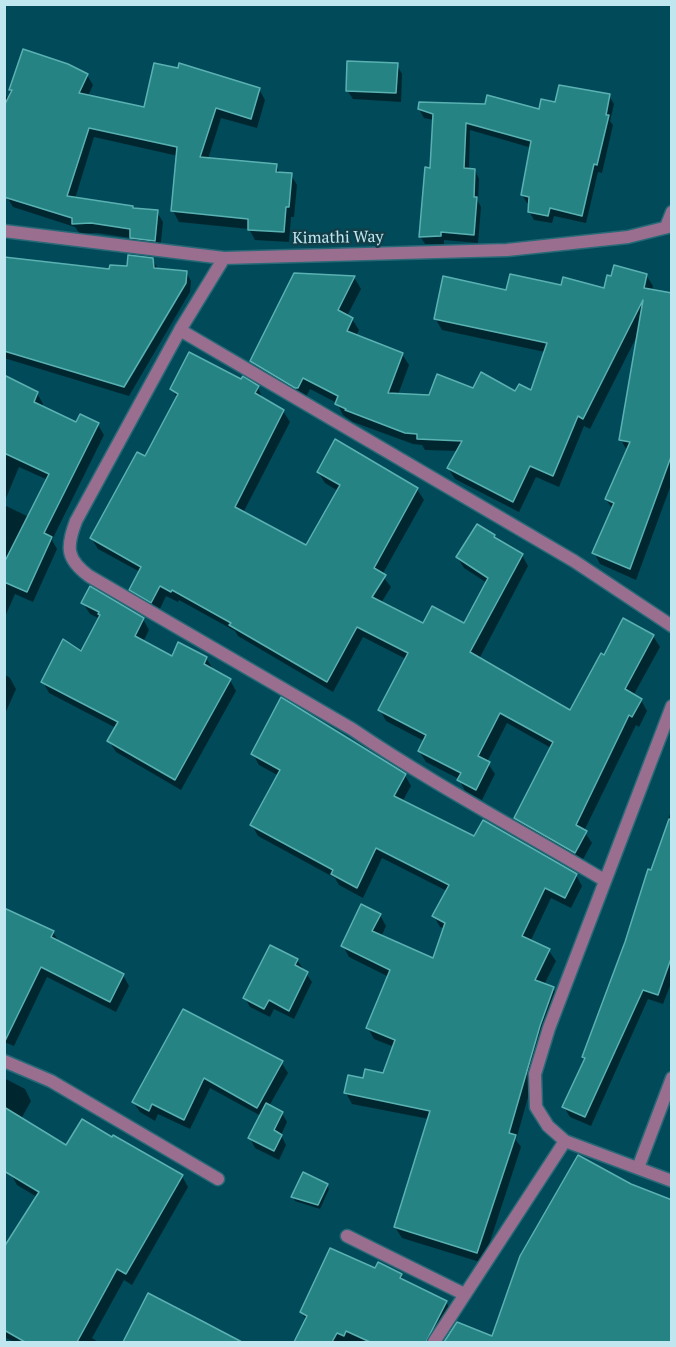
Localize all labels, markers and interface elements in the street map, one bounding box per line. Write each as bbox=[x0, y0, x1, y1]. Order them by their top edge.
street label: Kimathi Way bbox=[292, 228, 384, 248]

